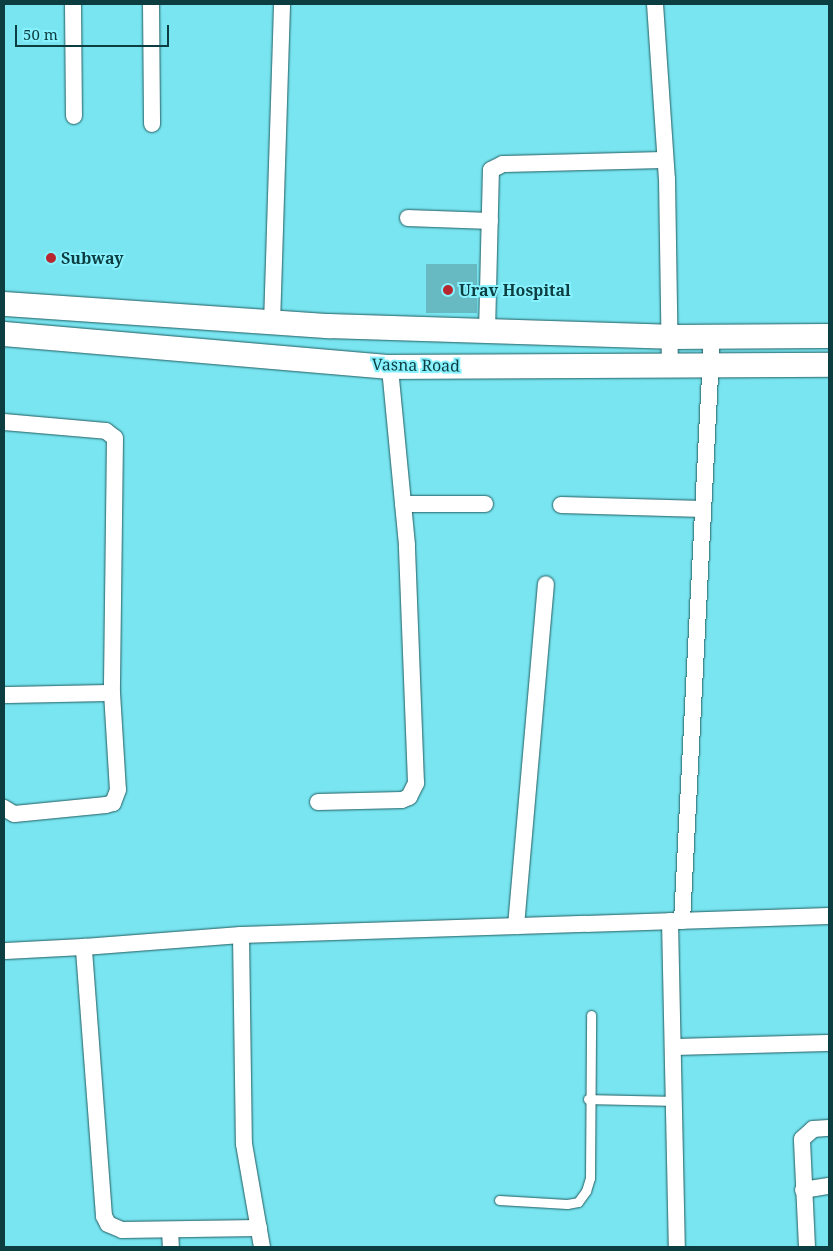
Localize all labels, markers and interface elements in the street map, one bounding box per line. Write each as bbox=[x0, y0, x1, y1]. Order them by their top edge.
scale bar bbox=[18, 15, 171, 47]
text: 50 m bbox=[23, 24, 58, 44]
place label: Subway bbox=[61, 248, 124, 268]
marker: Subway bbox=[45, 252, 57, 264]
place label: Urav Hospital bbox=[459, 280, 571, 300]
marker: Urav Hospital bbox=[441, 283, 455, 297]
street label: Vasna Road bbox=[372, 355, 460, 375]

